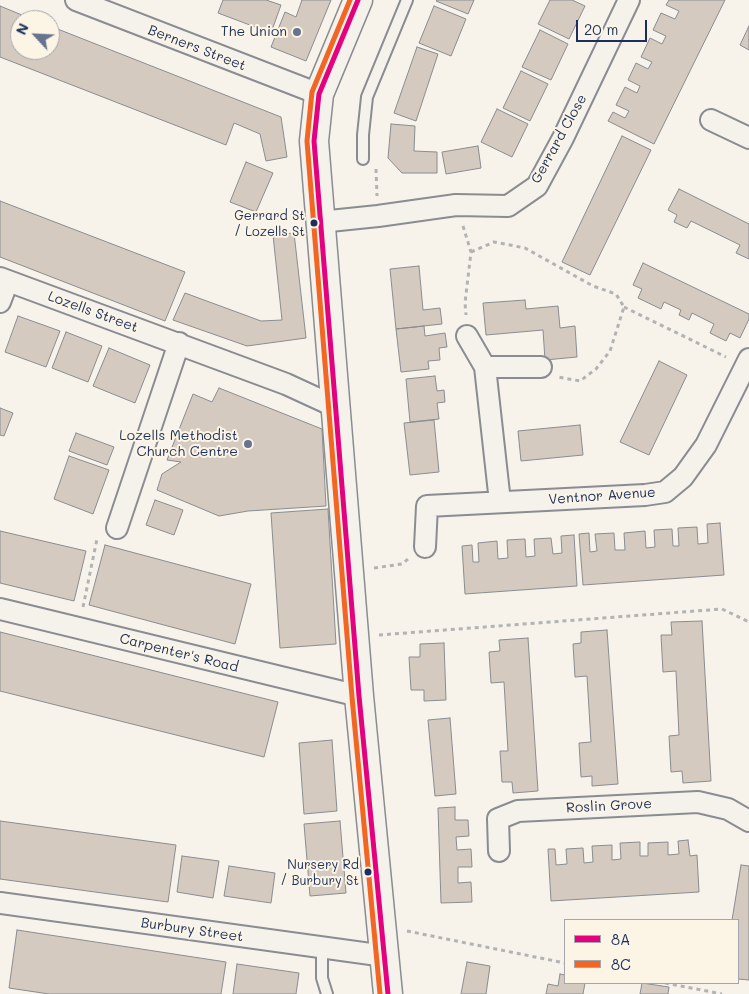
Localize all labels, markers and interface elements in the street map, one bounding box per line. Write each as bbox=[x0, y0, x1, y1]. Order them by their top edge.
north arrow bbox=[10, 10, 60, 60]
scale bar bbox=[579, 10, 650, 42]
text: 20 m bbox=[584, 19, 618, 39]
text: N bbox=[11, 20, 33, 38]
street label: Berners Street bbox=[146, 22, 248, 74]
place label: The Union bbox=[221, 24, 287, 40]
marker: The Union bbox=[291, 26, 303, 38]
street label: Gerrard Close bbox=[528, 91, 590, 187]
place label: Gerrard St / Lozells St bbox=[234, 208, 305, 239]
marker: Gerrard St / Lozells St bbox=[309, 218, 319, 228]
street label: Lozells Street bbox=[45, 288, 141, 336]
place label: Lozells Methodist Church Centre bbox=[119, 428, 238, 461]
marker: Lozells Methodist Church Centre bbox=[242, 438, 254, 450]
street label: Ventnor Avenue bbox=[548, 484, 656, 508]
street label: Carpenter's Road bbox=[118, 630, 240, 676]
street label: Roslin Grove bbox=[566, 795, 652, 817]
place label: Nursery Rd / Burbury St bbox=[280, 857, 359, 888]
marker: Nursery Rd / Burbury St bbox=[363, 867, 373, 877]
street label: Burbury Street bbox=[140, 914, 244, 946]
legend bbox=[564, 919, 739, 984]
text: 8A bbox=[611, 929, 630, 949]
text: 8C bbox=[611, 954, 631, 974]

